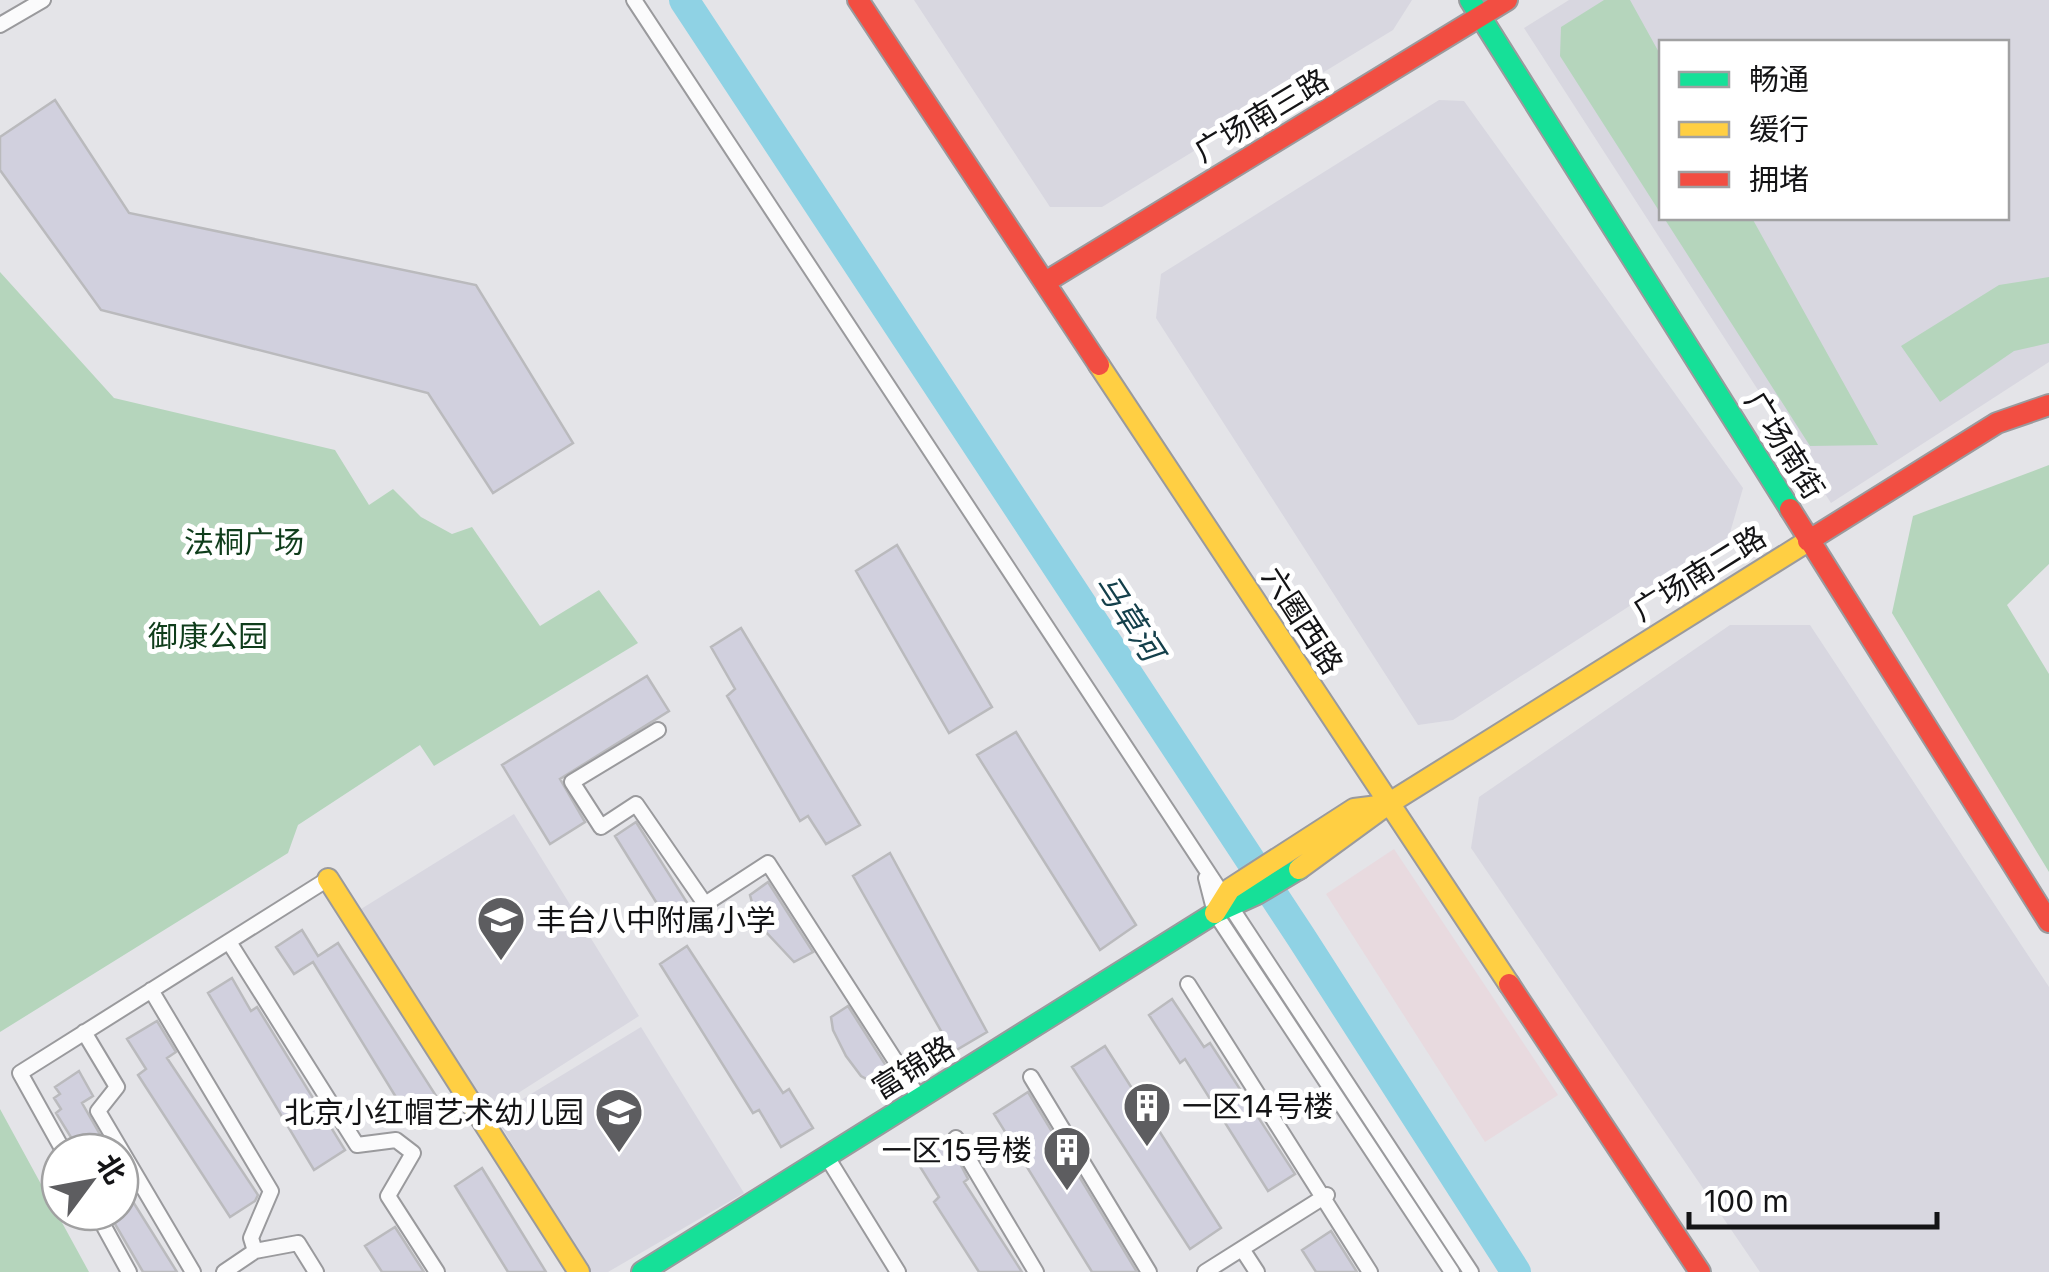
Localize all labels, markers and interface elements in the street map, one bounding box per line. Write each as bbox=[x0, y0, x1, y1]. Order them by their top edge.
legend bbox=[1659, 40, 2009, 220]
street label: 广场南三路 bbox=[1187, 61, 1335, 169]
text: 畅通 bbox=[1749, 61, 1809, 97]
text: 缓行 bbox=[1749, 111, 1809, 147]
text: 拥堵 bbox=[1749, 161, 1809, 197]
street label: 广场南街 bbox=[1738, 385, 1832, 505]
street label: 广场南二路 bbox=[1626, 518, 1772, 628]
park label: 法桐广场 bbox=[184, 524, 304, 560]
street label: 六圈西路 bbox=[1255, 560, 1351, 680]
water label: 马草河 bbox=[1086, 566, 1175, 673]
park label: 御康公园 bbox=[148, 618, 268, 654]
school or university icon: 丰台八中附属小学 bbox=[475, 894, 527, 962]
place label: 丰台八中附属小学 bbox=[536, 902, 776, 938]
street label: 富锦路 bbox=[865, 1028, 961, 1106]
building icon: 一区14号楼 bbox=[1121, 1080, 1173, 1148]
school or university icon: 北京小红帽艺术幼儿园 bbox=[593, 1086, 645, 1154]
place label: 一区14号楼 bbox=[1182, 1088, 1334, 1124]
place label: 北京小红帽艺术幼儿园 bbox=[284, 1094, 584, 1130]
building icon: 一区15号楼 bbox=[1041, 1124, 1093, 1192]
north arrow bbox=[40, 1132, 140, 1232]
place label: 一区15号楼 bbox=[882, 1132, 1032, 1168]
text: 北 bbox=[89, 1148, 133, 1190]
scale bar bbox=[1689, 1167, 1936, 1229]
text: 100 m bbox=[1704, 1183, 1789, 1219]

